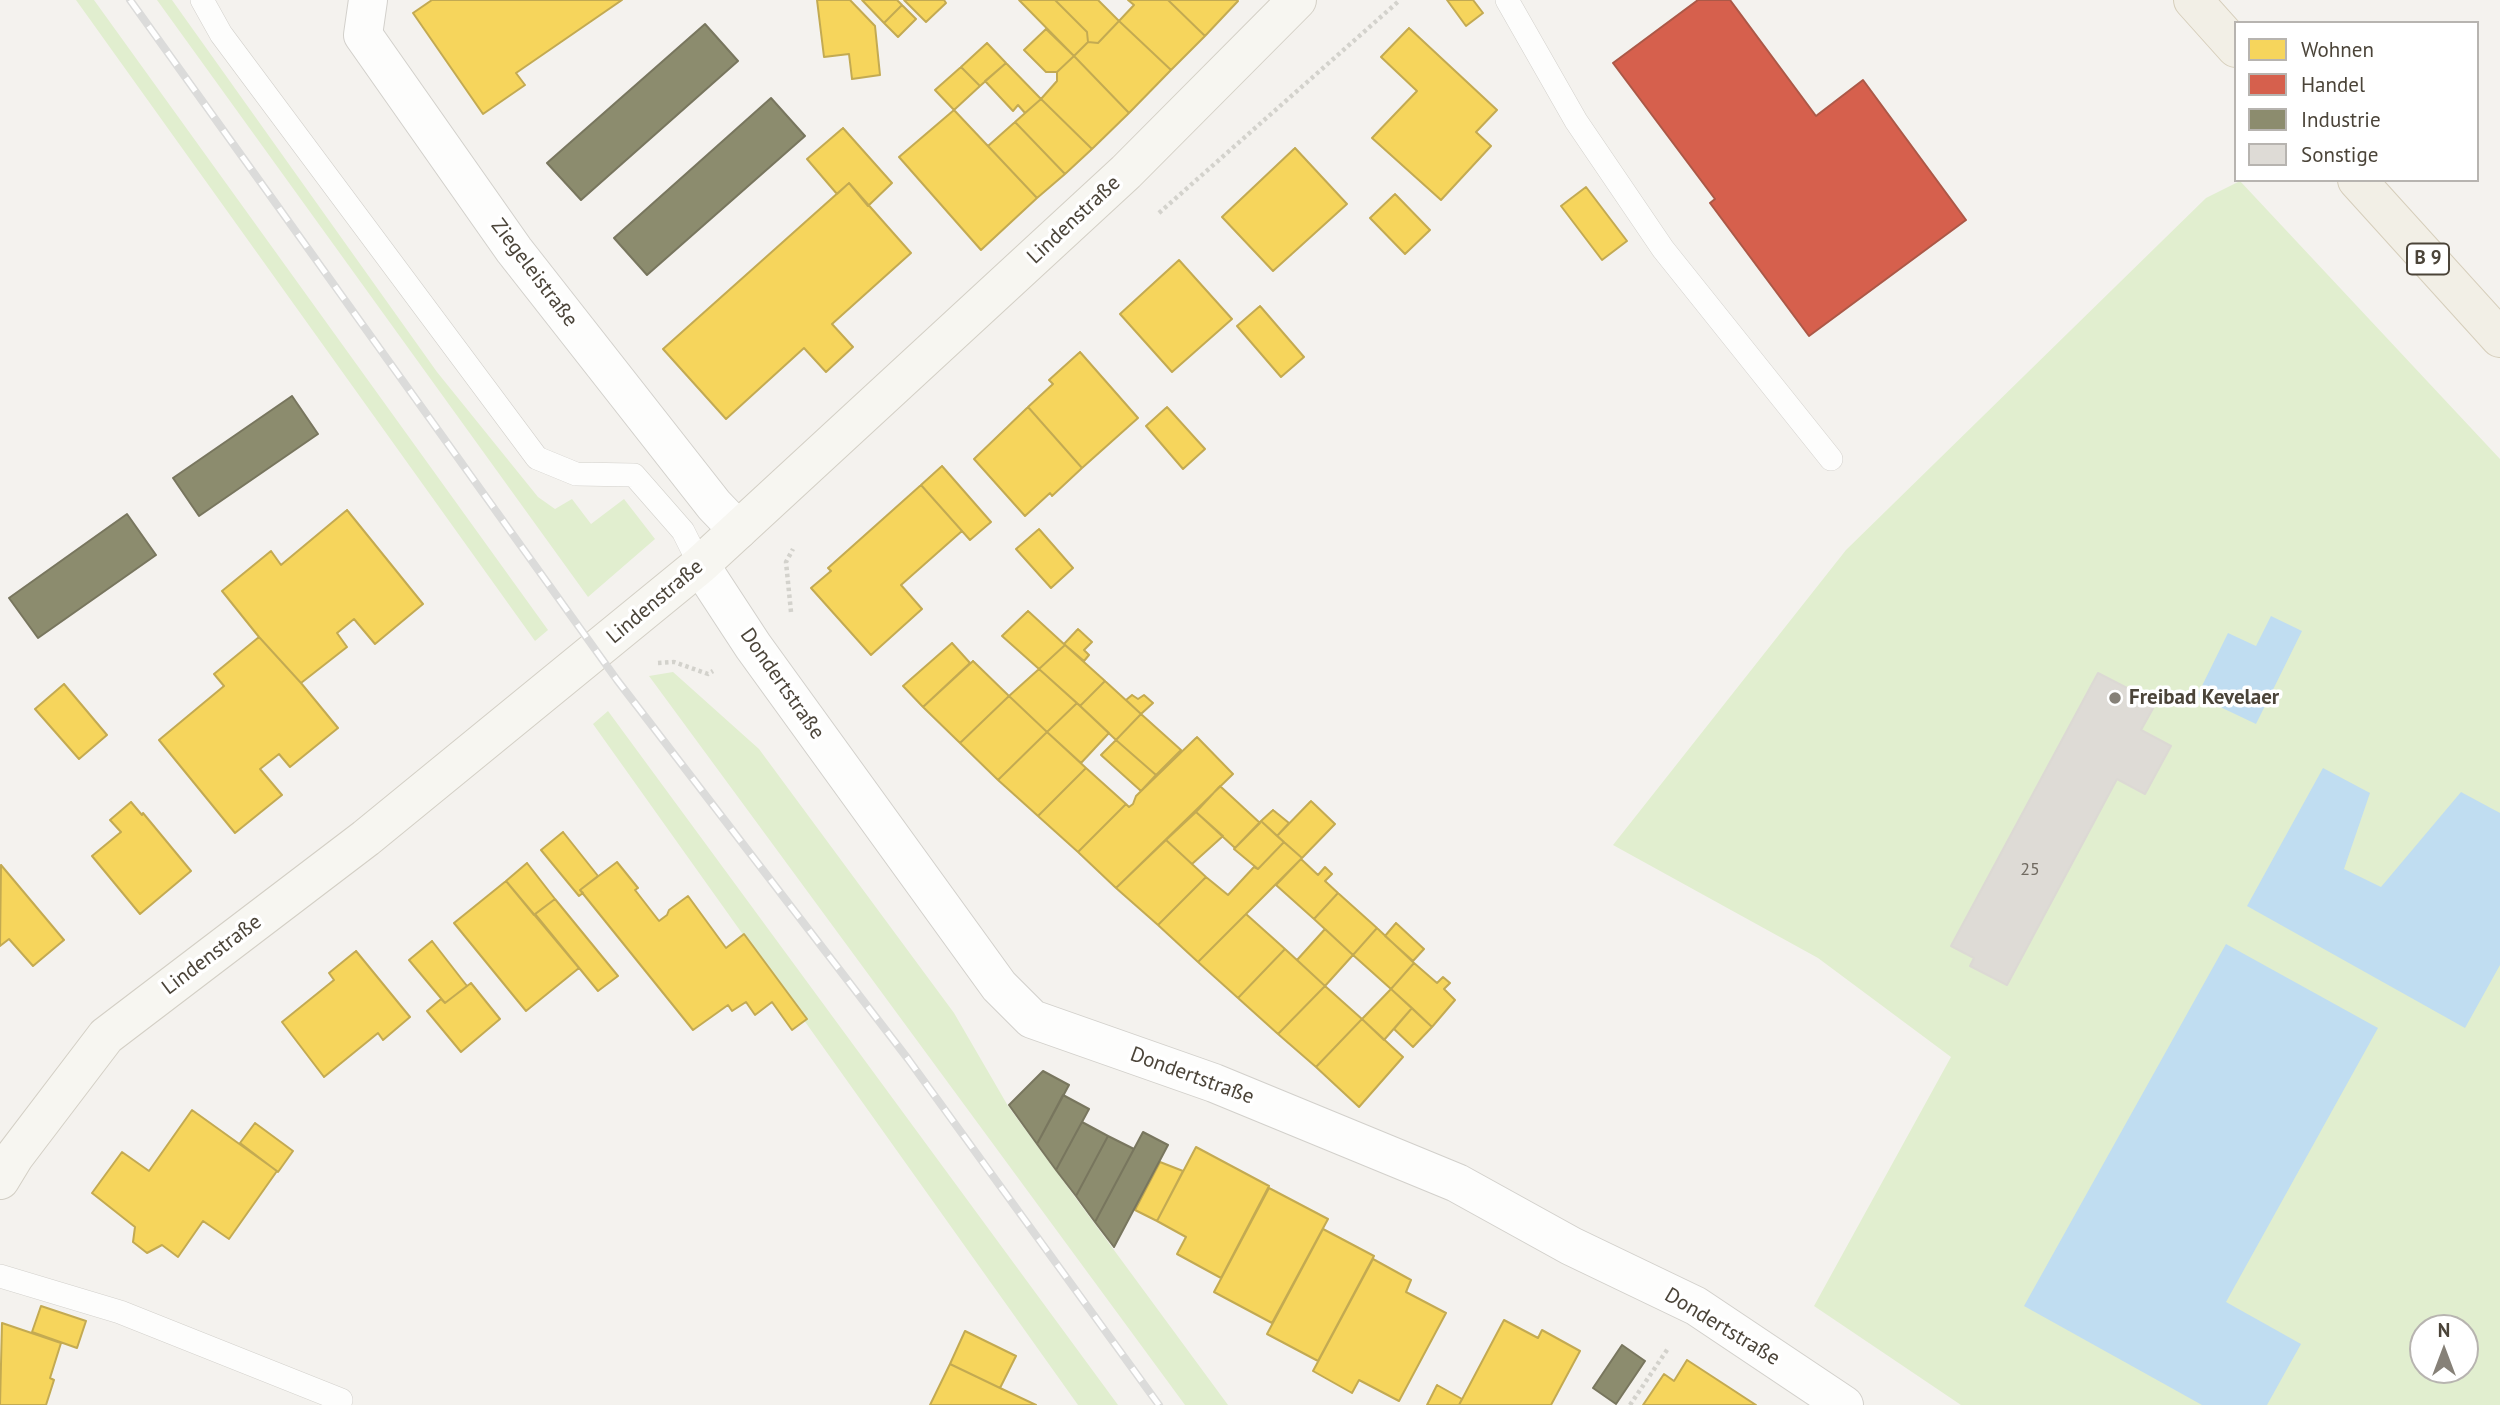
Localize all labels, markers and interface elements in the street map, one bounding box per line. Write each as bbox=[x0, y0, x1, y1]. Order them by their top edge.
legend bbox=[2234, 21, 2479, 182]
text: Wohnen bbox=[2301, 36, 2374, 63]
text: Handel bbox=[2301, 71, 2365, 98]
text: Industrie bbox=[2301, 106, 2381, 133]
text: Sonstige bbox=[2301, 141, 2378, 168]
street label: Lindenstraße bbox=[1022, 171, 1126, 269]
street label: Ziegeleistraße bbox=[485, 214, 583, 332]
road number: B 9 bbox=[2407, 244, 2449, 274]
street label: Lindenstraße bbox=[602, 554, 708, 650]
street label: Dondertstraße bbox=[734, 624, 830, 744]
place label: Freibad Kevelaer bbox=[2129, 685, 2279, 711]
marker: Freibad Kevelaer bbox=[2107, 690, 2123, 706]
house number: 25 bbox=[2020, 859, 2040, 881]
street label: Lindenstraße bbox=[157, 909, 267, 1001]
street label: Dondertstraße bbox=[1127, 1042, 1257, 1110]
street label: Dondertstraße bbox=[1660, 1283, 1784, 1371]
north arrow bbox=[2409, 1314, 2479, 1384]
text: N bbox=[2438, 1318, 2450, 1342]

